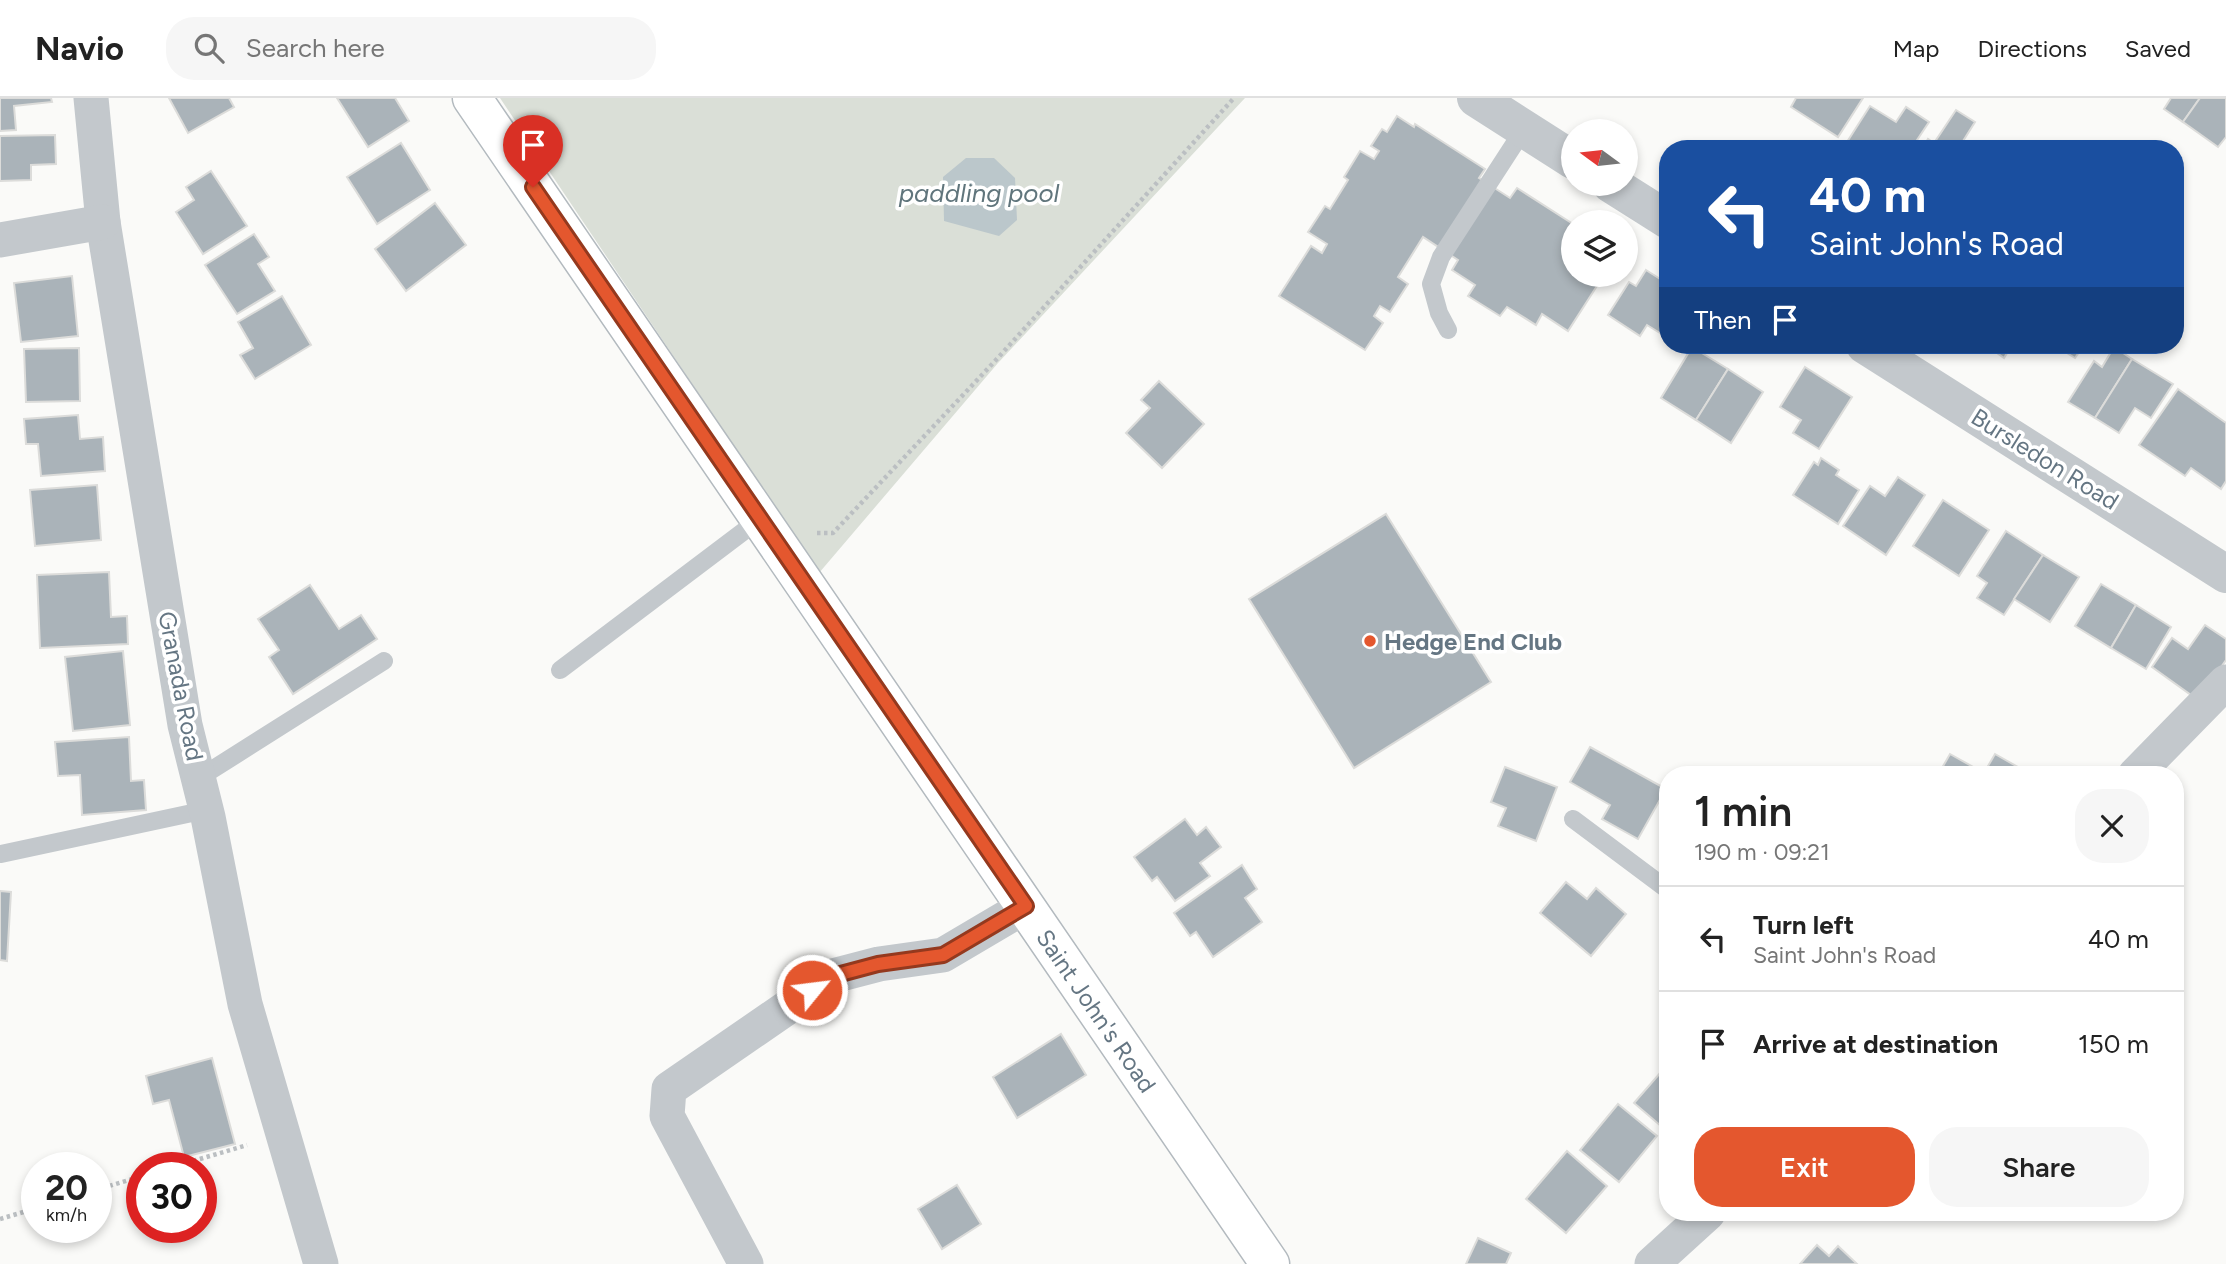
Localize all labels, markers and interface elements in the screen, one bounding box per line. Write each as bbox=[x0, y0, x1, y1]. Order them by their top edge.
search box bbox=[166, 17, 656, 80]
text: Navio bbox=[35, 29, 124, 68]
icon: search bbox=[190, 29, 228, 67]
text: Search here bbox=[246, 32, 385, 64]
text: Map bbox=[1893, 34, 1939, 63]
text: Directions bbox=[1977, 34, 2087, 63]
text: Saved bbox=[2125, 34, 2191, 63]
pin bbox=[503, 115, 563, 187]
north arrow bbox=[1561, 119, 1638, 196]
map controls bbox=[1561, 119, 1638, 287]
icon: arrive bbox=[514, 126, 552, 164]
text: 40 m bbox=[1809, 165, 1926, 224]
icon: left bbox=[1694, 168, 1785, 259]
water label: paddling pool bbox=[899, 177, 1059, 209]
button: layers bbox=[1561, 210, 1638, 287]
text: Saint John's Road bbox=[1809, 225, 2064, 263]
icon: arrive bbox=[1766, 301, 1804, 339]
text: Then bbox=[1694, 304, 1752, 336]
street label: Bursledon Road bbox=[1966, 402, 2124, 516]
street label: Granada Road bbox=[152, 609, 210, 763]
place label: Hedge End Club bbox=[1384, 627, 1562, 656]
marker: Hedge End Club bbox=[1362, 633, 1378, 649]
text: 1 min bbox=[1694, 786, 1792, 837]
button: close bbox=[2075, 789, 2149, 863]
text: 190 m · 09:21 bbox=[1694, 838, 1830, 866]
text: Turn left bbox=[1753, 909, 1854, 941]
icon: left bbox=[1694, 920, 1732, 958]
text: 40 m bbox=[2088, 923, 2149, 955]
street label: Saint John's Road bbox=[1031, 924, 1163, 1098]
text: Saint John's Road bbox=[1753, 941, 1936, 969]
position arrow bbox=[775, 953, 849, 1027]
icon: arrive bbox=[1694, 1025, 1732, 1063]
text: Arrive at destination bbox=[1753, 1028, 1998, 1060]
text: 150 m bbox=[2078, 1028, 2149, 1060]
button: Exit bbox=[1694, 1127, 1915, 1207]
button: Share bbox=[1929, 1127, 2149, 1207]
speed limit sign: 30 bbox=[126, 1152, 217, 1243]
text: 20 bbox=[45, 1167, 88, 1209]
text: km/h bbox=[46, 1204, 87, 1226]

